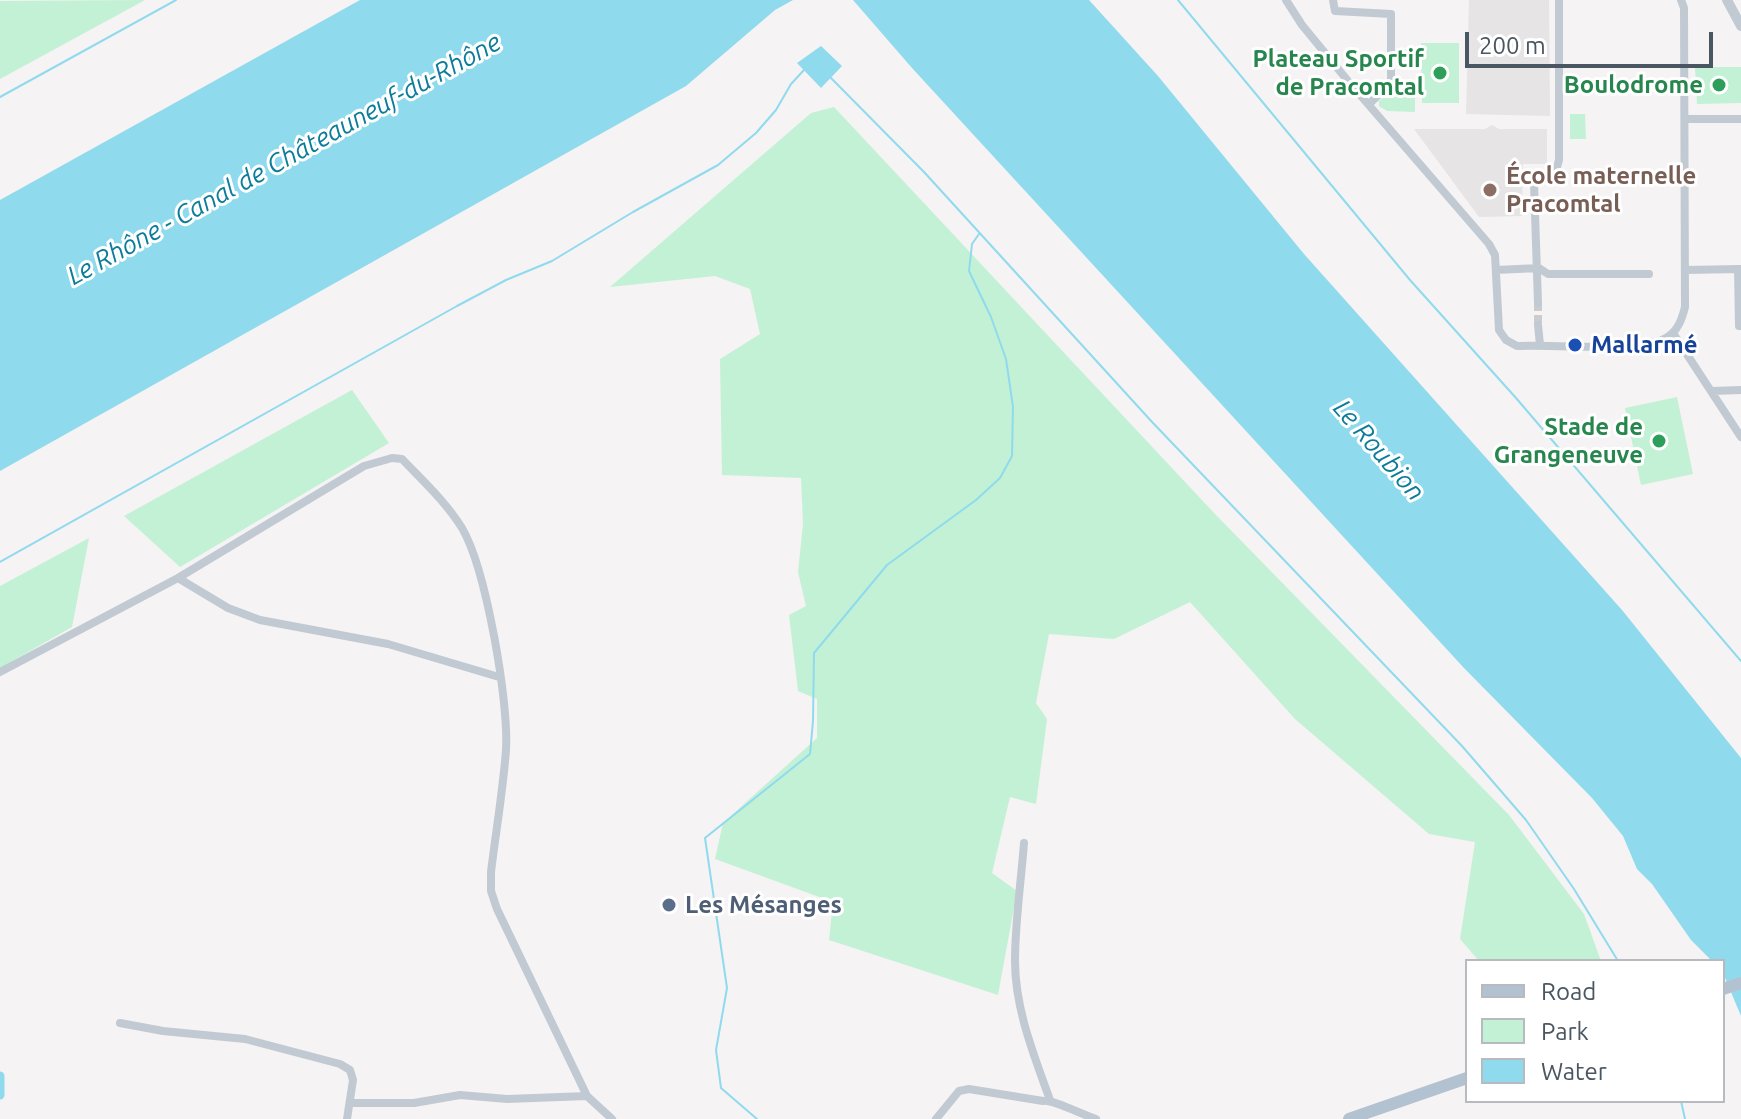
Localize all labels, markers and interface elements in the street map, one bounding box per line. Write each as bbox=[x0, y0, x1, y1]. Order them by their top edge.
scale bar bbox=[1469, 16, 1717, 66]
water label: Le Rhône - Canal de Châteauneuf-du-Rhône bbox=[62, 26, 506, 292]
text: 200 m bbox=[1479, 32, 1546, 59]
place label: Plateau Sportif de Pracomtal bbox=[1252, 45, 1424, 101]
marker: Plateau Sportif de Pracomtal bbox=[1431, 64, 1449, 82]
place label: Boulodrome bbox=[1564, 71, 1703, 99]
marker: Boulodrome bbox=[1710, 76, 1728, 94]
place label: École maternelle Pracomtal bbox=[1506, 162, 1696, 218]
marker: École maternelle Pracomtal bbox=[1481, 181, 1499, 199]
place label: Mallarmé bbox=[1591, 331, 1698, 359]
marker: Mallarmé bbox=[1566, 336, 1584, 354]
water label: Le Roubion bbox=[1327, 393, 1431, 507]
place label: Stade de Grangeneuve bbox=[1494, 413, 1643, 469]
marker: Stade de Grangeneuve bbox=[1650, 432, 1668, 450]
place label: Les Mésanges bbox=[685, 891, 842, 919]
marker: Les Mésanges bbox=[660, 896, 678, 914]
legend bbox=[1465, 959, 1725, 1103]
text: Road bbox=[1541, 978, 1596, 1005]
text: Park bbox=[1541, 1018, 1589, 1045]
text: Water bbox=[1541, 1058, 1607, 1085]

